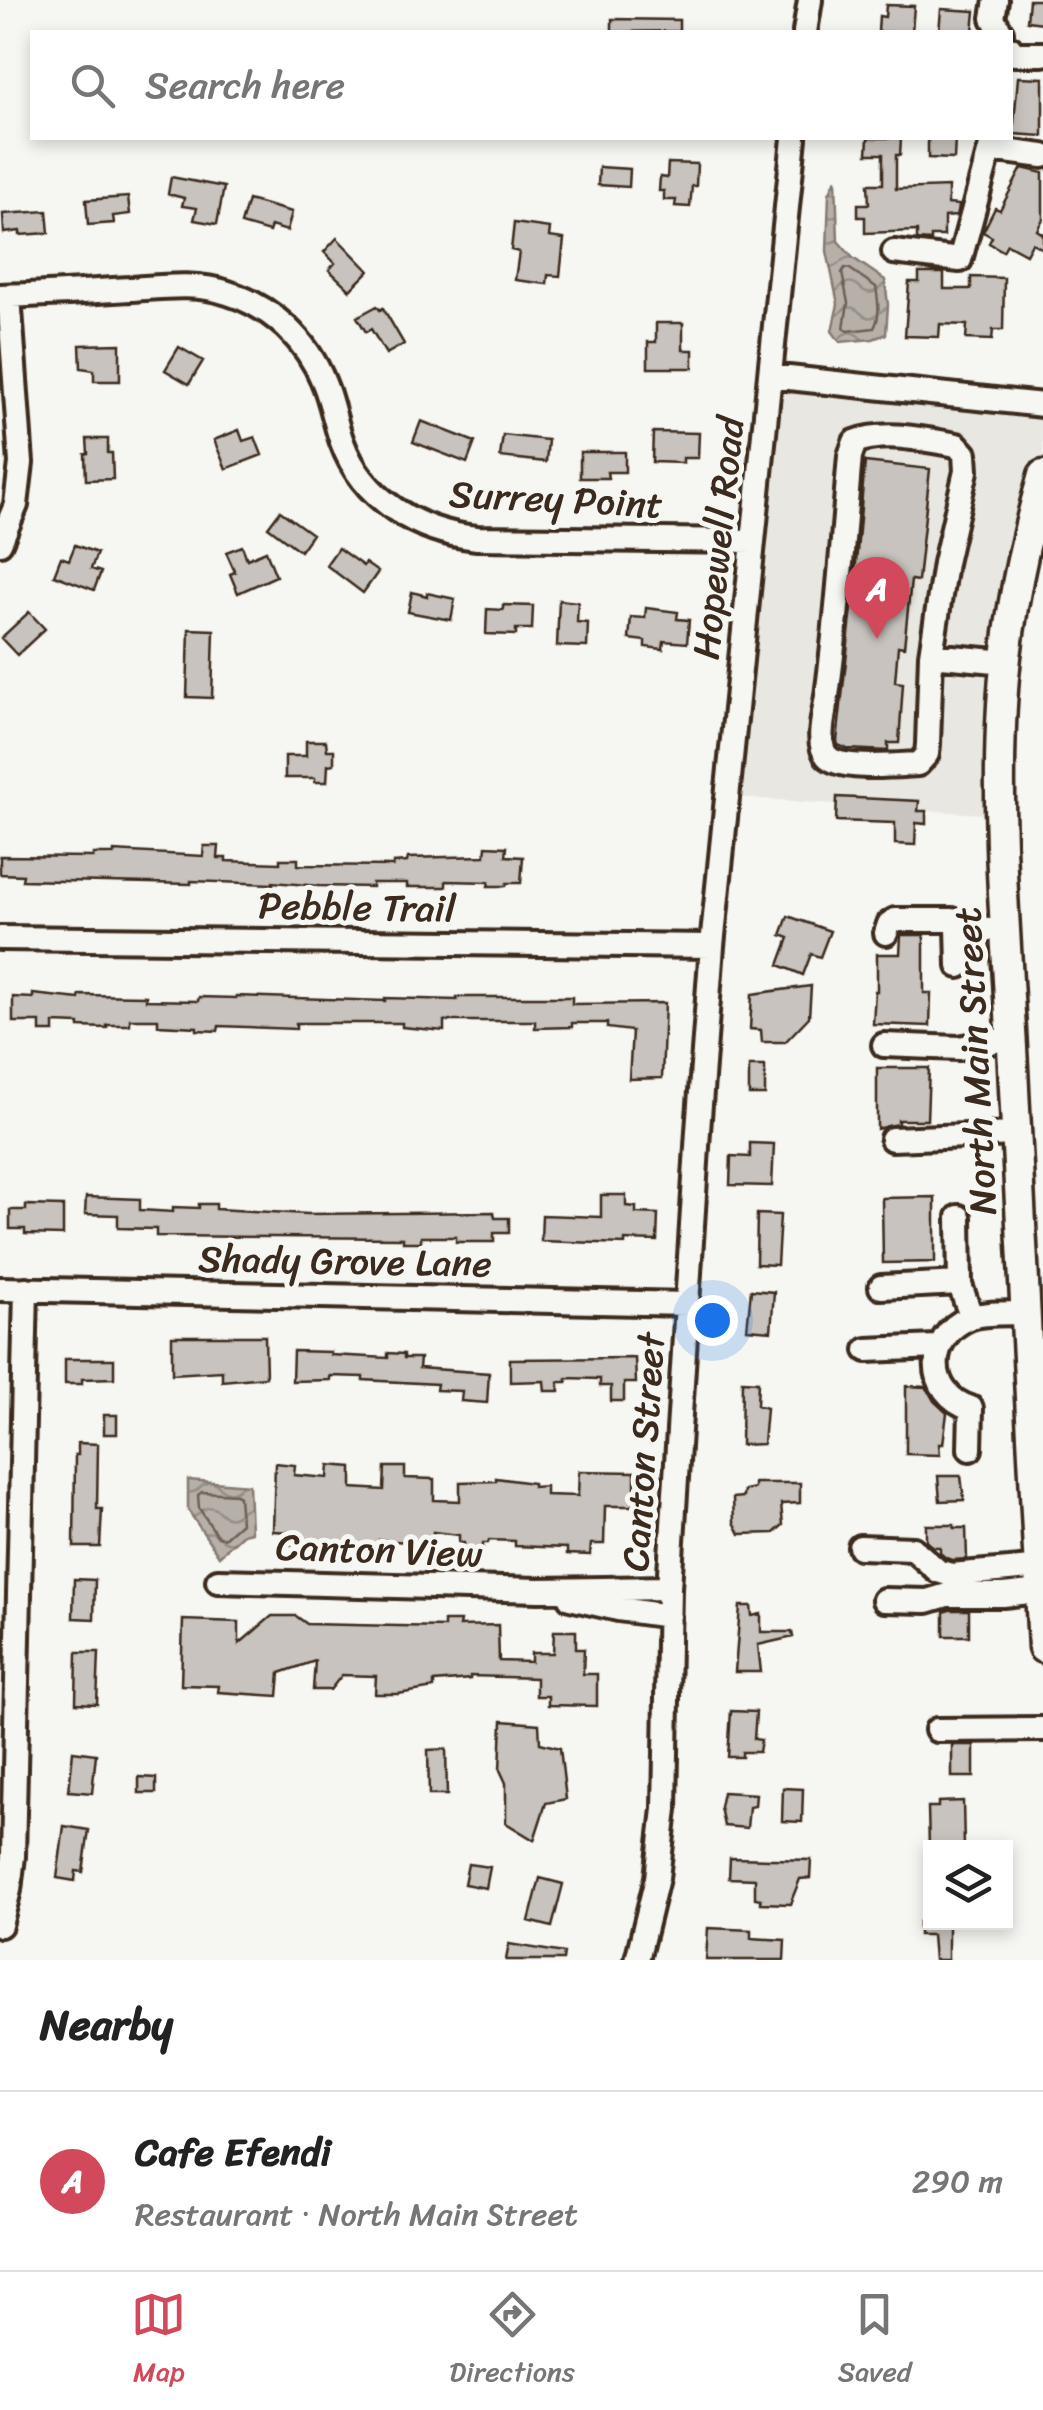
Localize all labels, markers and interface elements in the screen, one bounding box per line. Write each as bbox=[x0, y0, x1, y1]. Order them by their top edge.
search box bbox=[30, 30, 1013, 140]
text: Search here bbox=[145, 52, 345, 119]
icon: search bbox=[65, 58, 120, 113]
street label: Hopewell Road bbox=[672, 412, 765, 663]
street label: Surrey Point bbox=[448, 460, 664, 539]
pin: A bbox=[844, 556, 910, 639]
street label: Pebble Trail bbox=[258, 872, 458, 943]
street label: North Main Street bbox=[934, 905, 1017, 1217]
street label: Shady Grove Lane bbox=[198, 1225, 492, 1298]
your location bbox=[687, 1295, 738, 1346]
street label: Canton Street bbox=[602, 1329, 685, 1574]
street label: Canton View bbox=[275, 1513, 484, 1588]
map controls bbox=[923, 1840, 1013, 1930]
button: layers bbox=[923, 1840, 1013, 1930]
text: Nearby bbox=[40, 1988, 173, 2062]
text: Cafe Efendi bbox=[135, 2119, 331, 2186]
text: A bbox=[62, 2153, 83, 2210]
text: 290 m bbox=[912, 2153, 1003, 2210]
text: Restaurant · North Main Street bbox=[135, 2186, 578, 2243]
tab: Map bbox=[131, 2287, 186, 2396]
tab: Directions bbox=[449, 2287, 575, 2396]
tab: Saved bbox=[838, 2287, 912, 2396]

